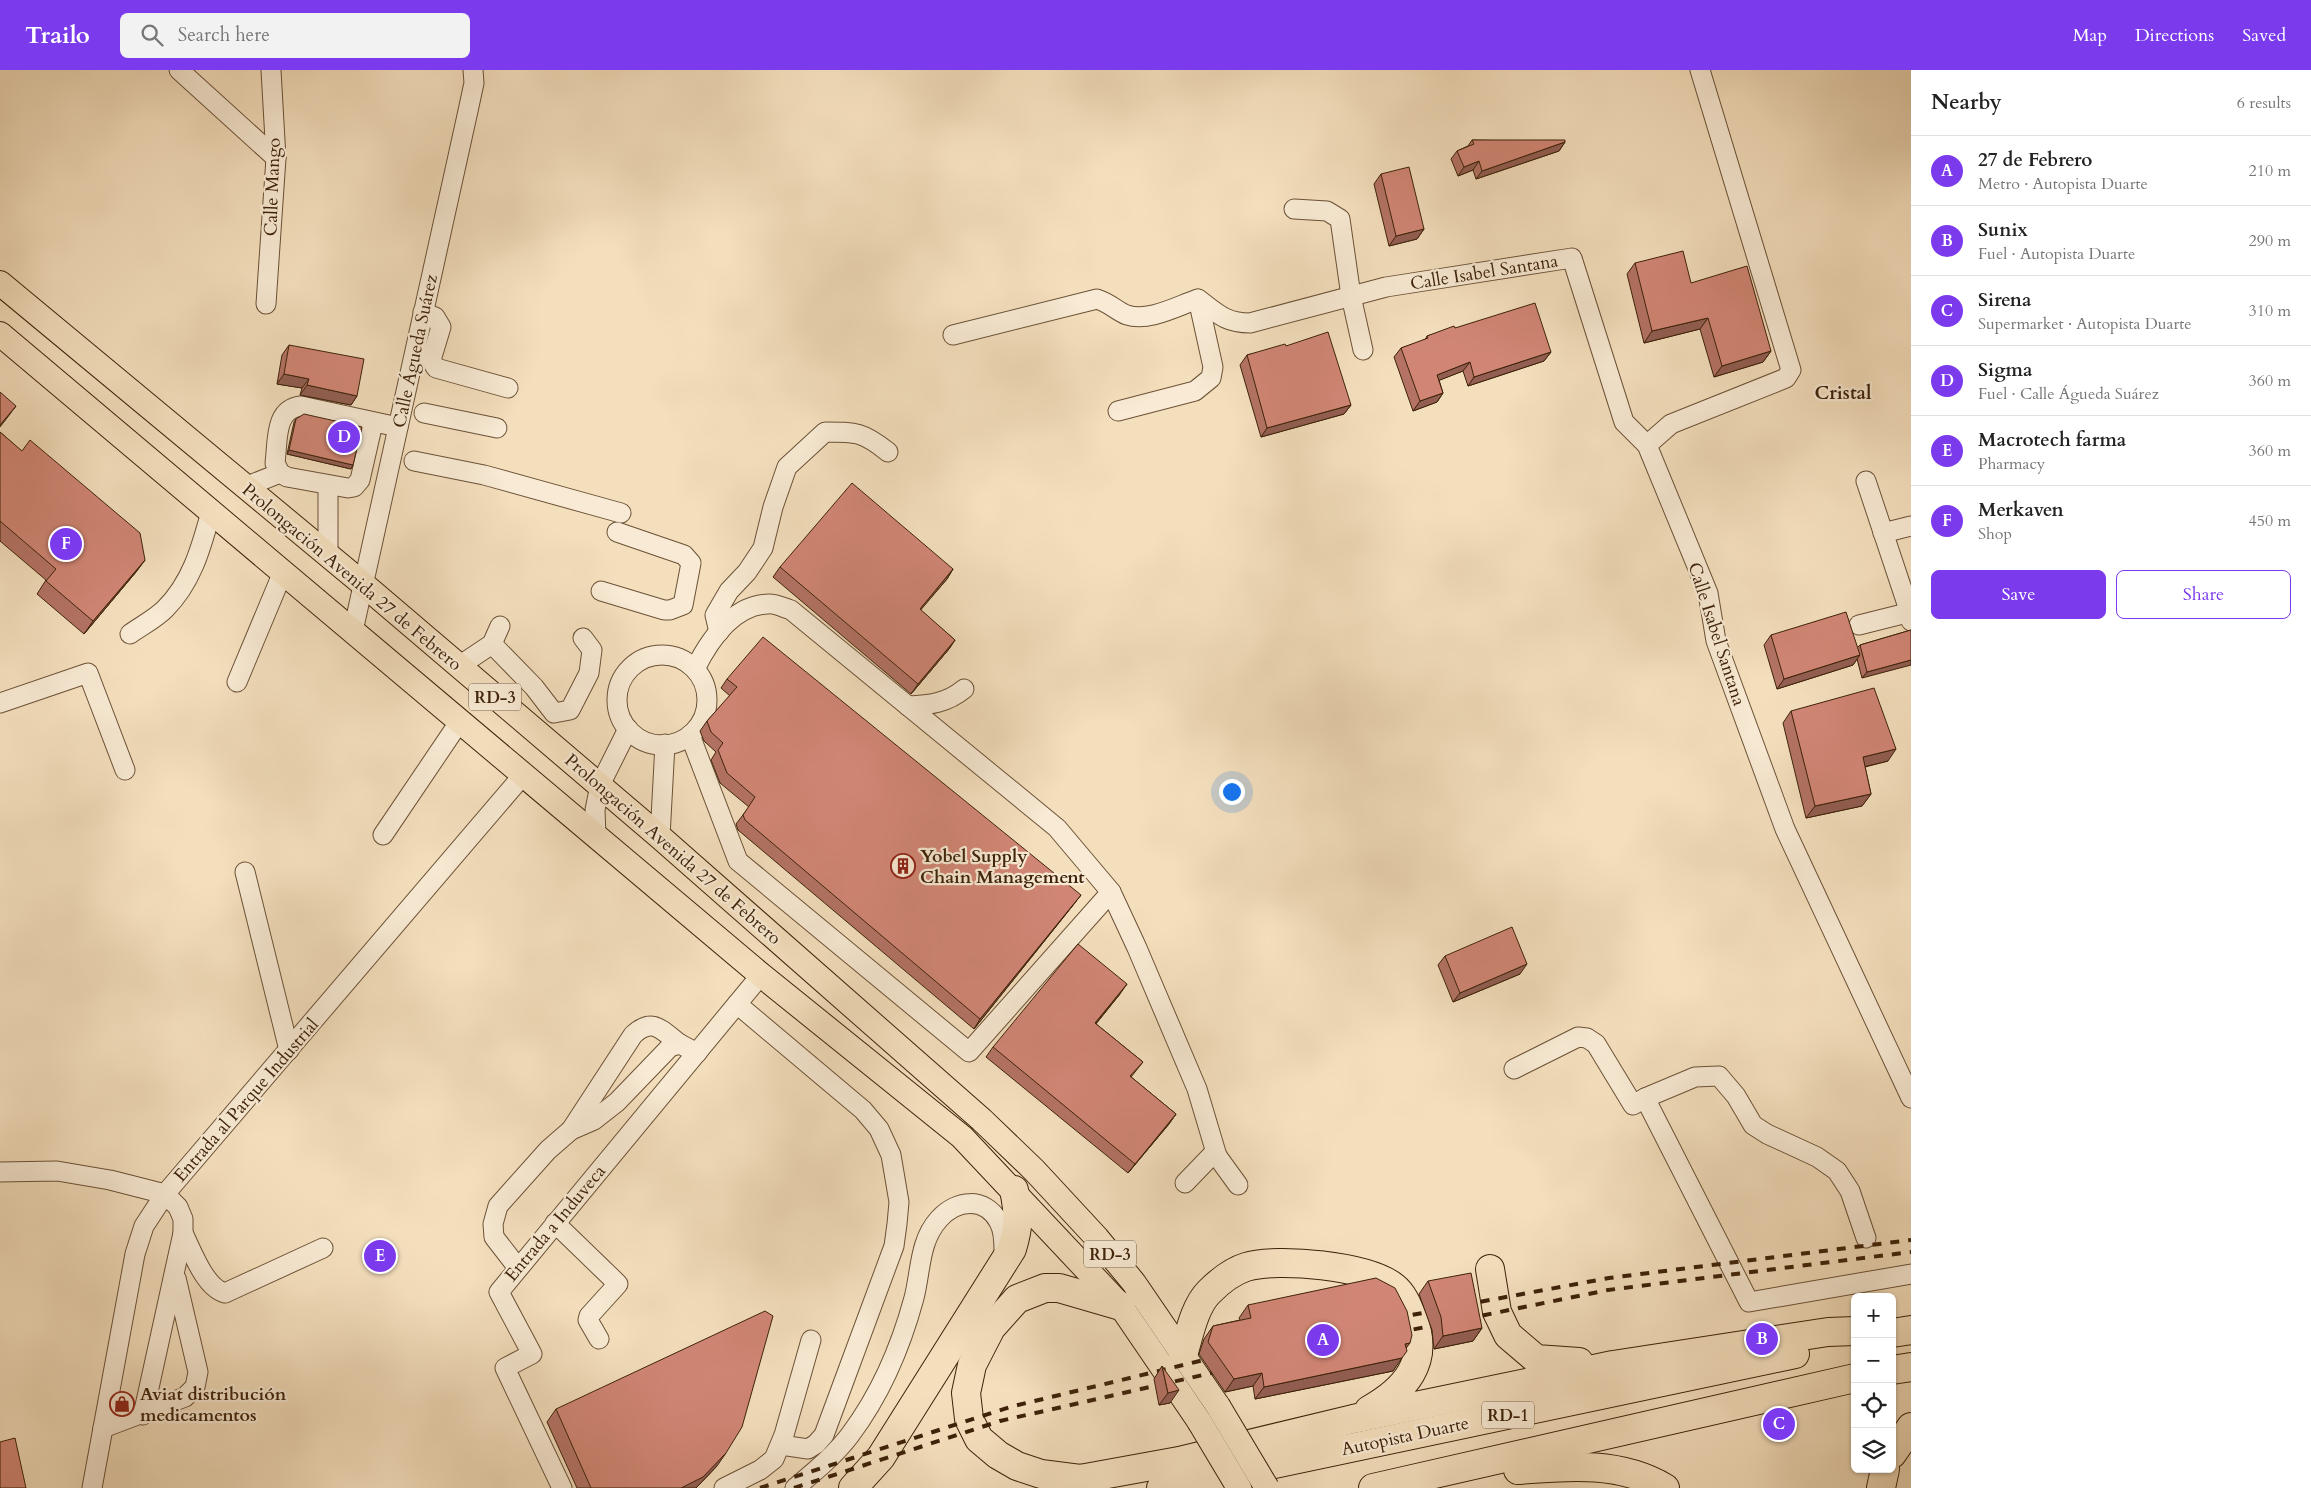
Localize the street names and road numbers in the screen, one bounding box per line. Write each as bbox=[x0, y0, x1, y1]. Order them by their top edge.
street label: Calle Mango bbox=[258, 137, 287, 237]
street label: Calle Isabel Santana bbox=[1408, 248, 1560, 297]
street label: Calle Águeda Suárez bbox=[387, 272, 444, 430]
street label: Prolongación Avenida 27 de Febrero bbox=[236, 478, 467, 677]
street label: Calle Isabel Santana bbox=[1682, 559, 1752, 709]
road number: RD-3 bbox=[469, 684, 521, 710]
street label: Prolongación Avenida 27 de Febrero bbox=[559, 748, 787, 951]
street label: Entrada al Parque Industrial bbox=[168, 1013, 325, 1188]
street label: Entrada a Induveca bbox=[499, 1159, 612, 1287]
road number: RD-3 bbox=[1084, 1240, 1136, 1268]
road number: RD-1 bbox=[1482, 1402, 1534, 1428]
street label: Autopista Duarte bbox=[1339, 1411, 1471, 1462]

